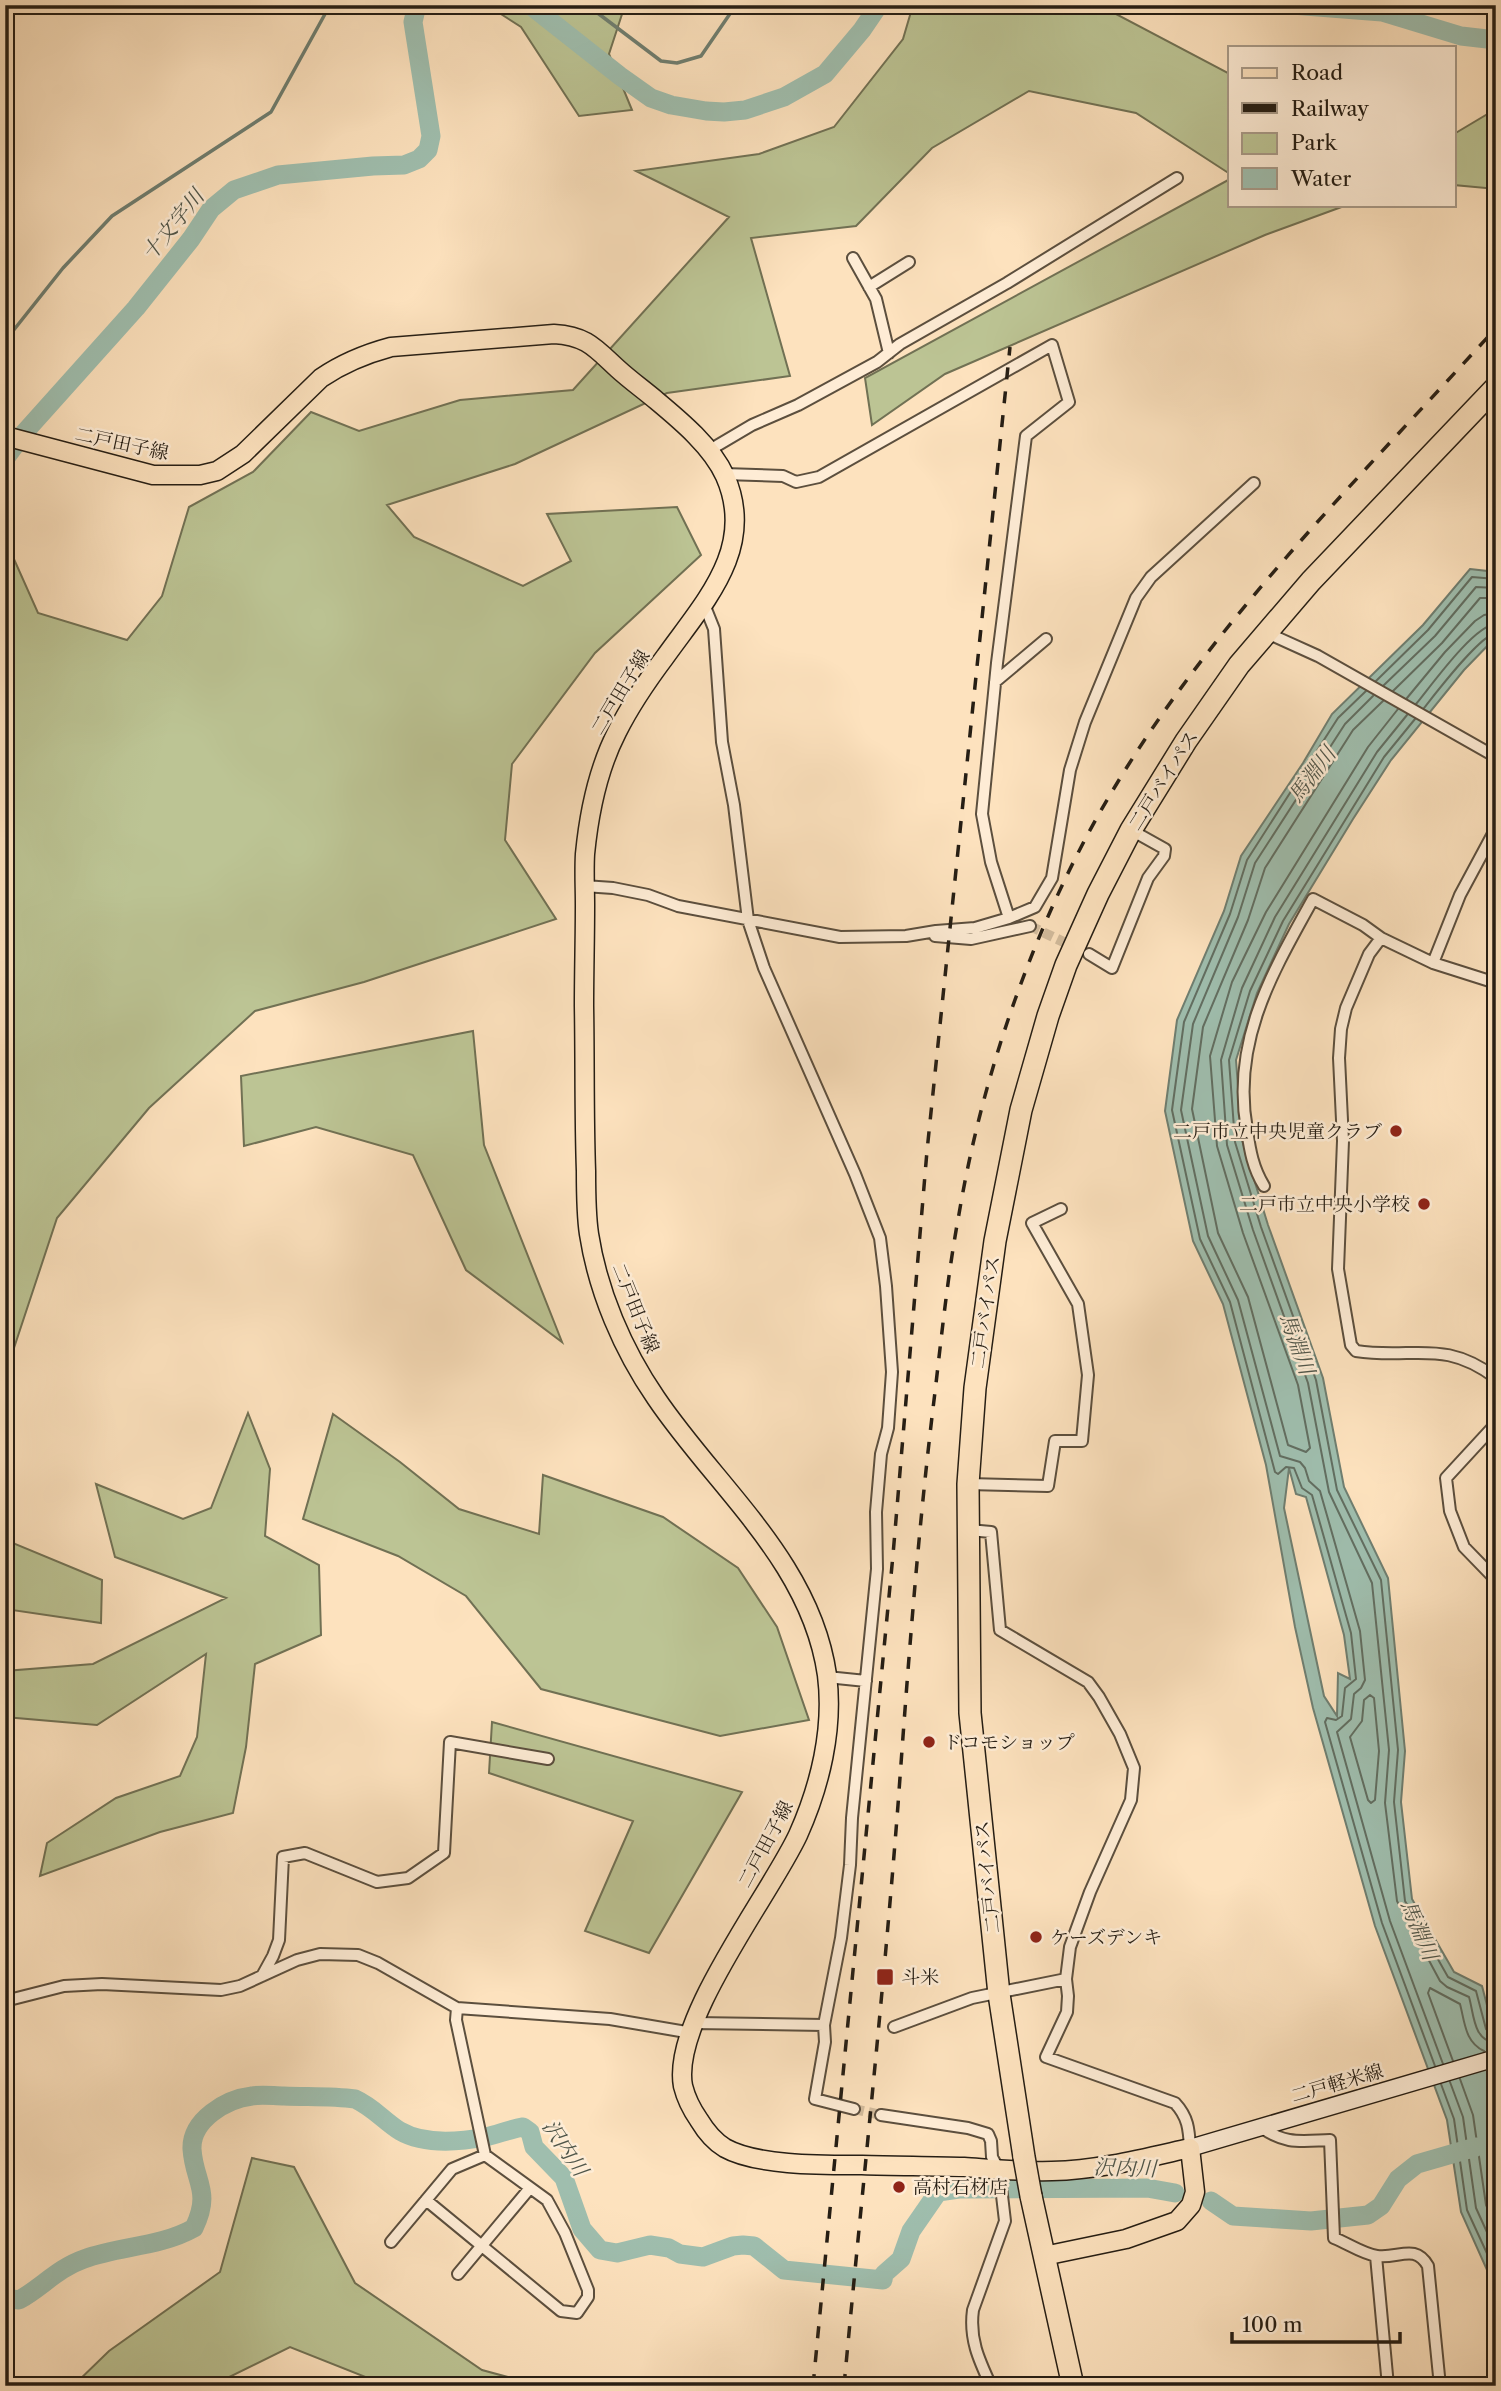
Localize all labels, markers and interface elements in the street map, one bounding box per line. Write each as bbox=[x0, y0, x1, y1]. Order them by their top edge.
legend bbox=[1228, 46, 1456, 206]
text: Road bbox=[1291, 60, 1343, 85]
text: Railway bbox=[1291, 96, 1369, 121]
text: Park bbox=[1291, 130, 1337, 155]
text: Water bbox=[1290, 166, 1351, 191]
water label: 十文字川 bbox=[136, 183, 210, 265]
street label: 二戸田子線 bbox=[73, 422, 171, 465]
street label: 二戸田子線 bbox=[586, 646, 655, 739]
street label: 二戸バイパス bbox=[1124, 726, 1203, 835]
water label: 馬淵川 bbox=[1283, 740, 1342, 807]
place label: 二戸市立中央児童クラブ bbox=[1173, 1120, 1382, 1143]
marker: 二戸市立中央児童クラブ bbox=[1388, 1123, 1404, 1139]
place label: 二戸市立中央小学校 bbox=[1239, 1193, 1410, 1216]
marker: 二戸市立中央小学校 bbox=[1416, 1196, 1432, 1212]
street label: 二戸バイパス bbox=[966, 1254, 1005, 1370]
street label: 二戸田子線 bbox=[607, 1260, 664, 1357]
water label: 馬淵川 bbox=[1275, 1310, 1321, 1380]
place label: ドコモショップ bbox=[943, 1731, 1075, 1754]
marker: ドコモショップ bbox=[921, 1734, 937, 1750]
street label: 二戸田子線 bbox=[733, 1797, 798, 1892]
street label: 二戸バイパス bbox=[970, 1819, 1005, 1935]
water label: 馬淵川 bbox=[1396, 1896, 1444, 1966]
place label: ケーズデンキ bbox=[1050, 1926, 1162, 1949]
marker: ケーズデンキ bbox=[1028, 1929, 1044, 1945]
place label: 斗米 bbox=[901, 1966, 939, 1989]
marker: 斗米 bbox=[875, 1967, 895, 1987]
street label: 二戸軽米線 bbox=[1288, 2059, 1386, 2108]
water label: 沢内川 bbox=[537, 2115, 595, 2182]
water label: 沢内川 bbox=[1093, 2154, 1159, 2181]
place label: 高村石材店 bbox=[913, 2176, 1008, 2199]
marker: 高村石材店 bbox=[891, 2179, 907, 2195]
scale bar bbox=[1232, 2300, 1400, 2344]
text: 100 m bbox=[1242, 2312, 1303, 2337]

